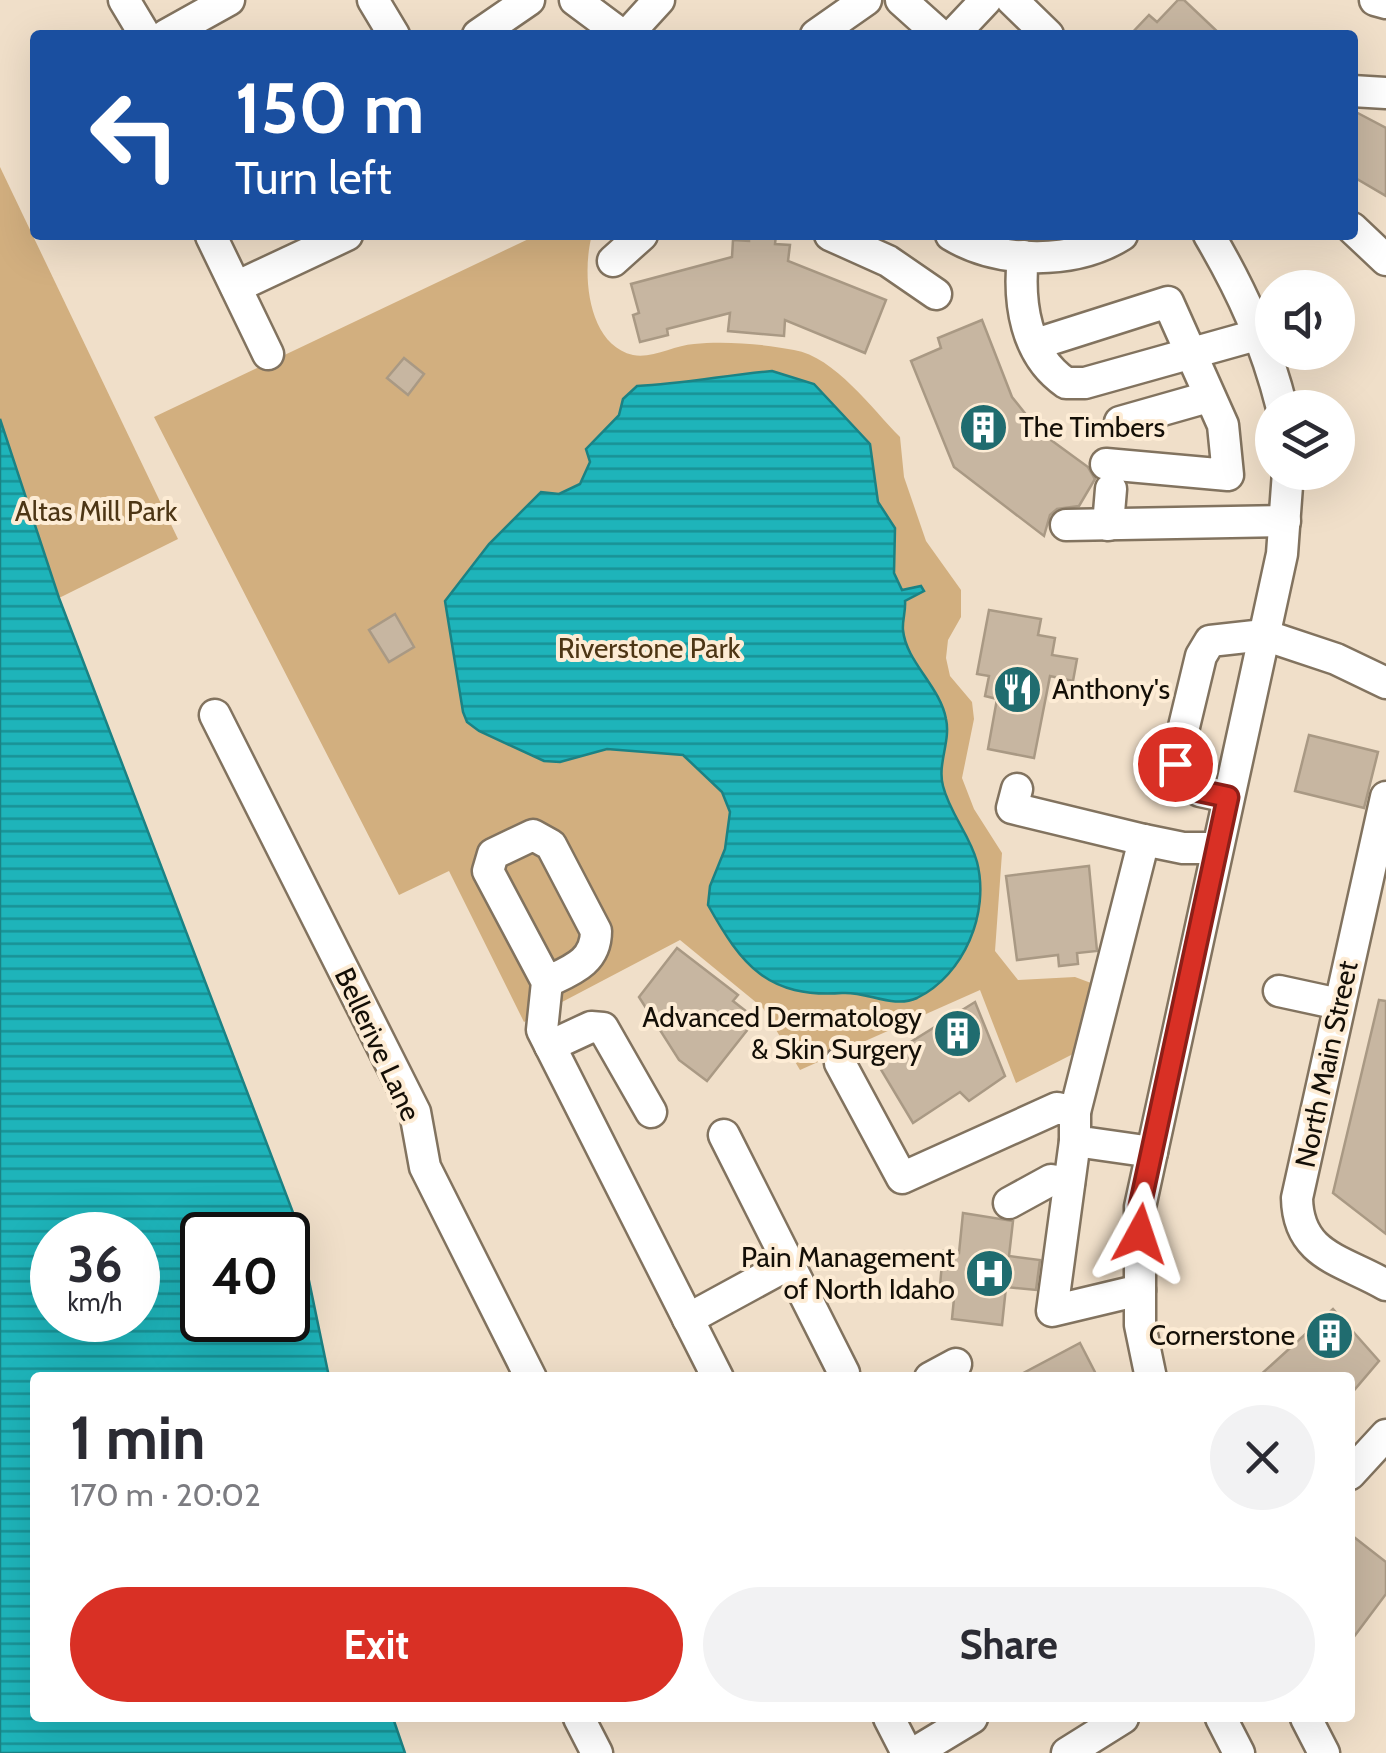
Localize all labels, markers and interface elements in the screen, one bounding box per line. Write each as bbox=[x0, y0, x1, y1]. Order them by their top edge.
text: 150 m bbox=[235, 65, 424, 151]
icon: left bbox=[70, 70, 200, 200]
text: Turn left bbox=[235, 151, 392, 205]
map controls bbox=[1255, 270, 1355, 490]
button: sound bbox=[1255, 270, 1355, 370]
button: layers bbox=[1255, 390, 1355, 490]
building icon: The Timbers bbox=[958, 401, 1010, 453]
place label: The Timbers bbox=[1019, 410, 1165, 444]
park label: Altas Mill Park bbox=[15, 494, 178, 528]
park label: Riverstone Park bbox=[558, 631, 741, 665]
restaurant icon: Anthony's bbox=[991, 663, 1043, 715]
place label: Anthony's bbox=[1052, 672, 1170, 706]
pin bbox=[1133, 722, 1218, 807]
icon: arrive bbox=[1148, 737, 1203, 792]
street label: North Main Street bbox=[1288, 958, 1364, 1170]
street label: Bellerive Lane bbox=[328, 962, 428, 1126]
place label: Advanced Dermatology & Skin Surgery bbox=[642, 1000, 922, 1066]
building icon: Advanced Dermatology & Skin Surgery bbox=[931, 1007, 983, 1059]
position arrow bbox=[1088, 1182, 1192, 1286]
speed limit sign: 40 bbox=[180, 1212, 310, 1342]
text: 36 bbox=[67, 1234, 123, 1295]
place label: Pain Management of North Idaho bbox=[741, 1240, 955, 1306]
hospital icon: Pain Management of North Idaho bbox=[964, 1247, 1016, 1299]
text: km/h bbox=[68, 1287, 122, 1317]
building icon: Cornerstone bbox=[1304, 1309, 1356, 1361]
place label: Cornerstone bbox=[1149, 1318, 1295, 1352]
text: 1 min bbox=[70, 1401, 205, 1474]
button: close bbox=[1210, 1405, 1315, 1510]
text: 170 m · 20:02 bbox=[70, 1475, 261, 1514]
button: Exit bbox=[70, 1587, 683, 1702]
button: Share bbox=[703, 1587, 1315, 1702]

